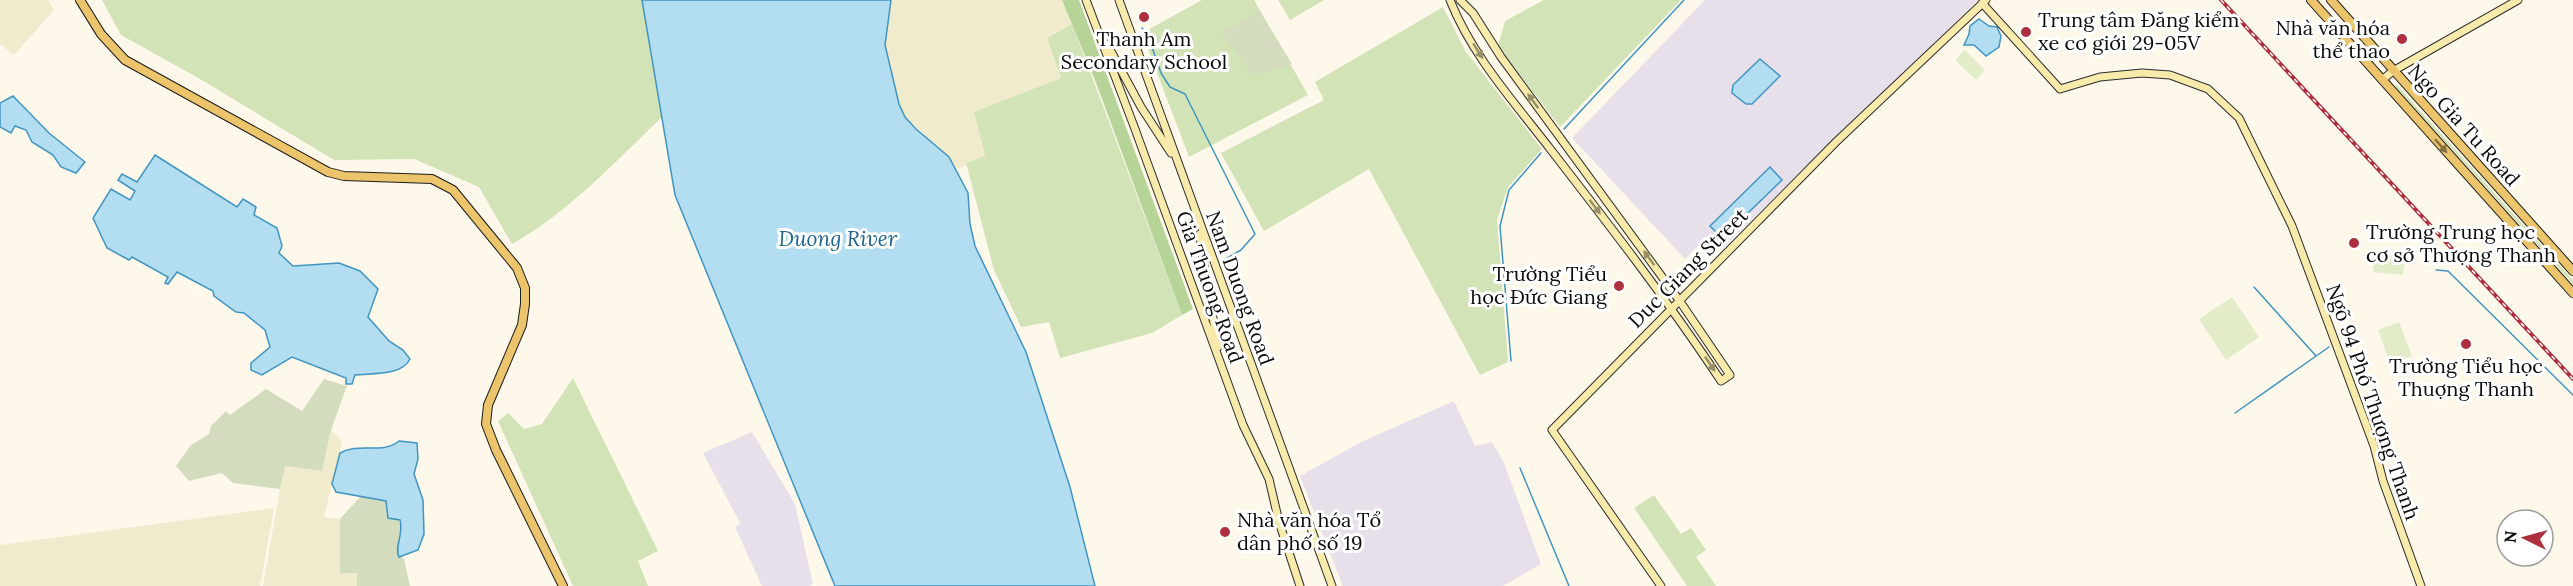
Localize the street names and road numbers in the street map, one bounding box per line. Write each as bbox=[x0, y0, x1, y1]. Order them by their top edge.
street label: Ngo Gia Tu Road bbox=[2403, 58, 2526, 191]
street label: Duc Giang Street bbox=[1623, 202, 1753, 333]
street label: Nam Duong Road bbox=[1201, 207, 1280, 368]
street label: Gia Thuong Road bbox=[1171, 208, 1250, 366]
street label: Ngõ 94 Phố Thượng Thanh bbox=[2321, 281, 2426, 523]

